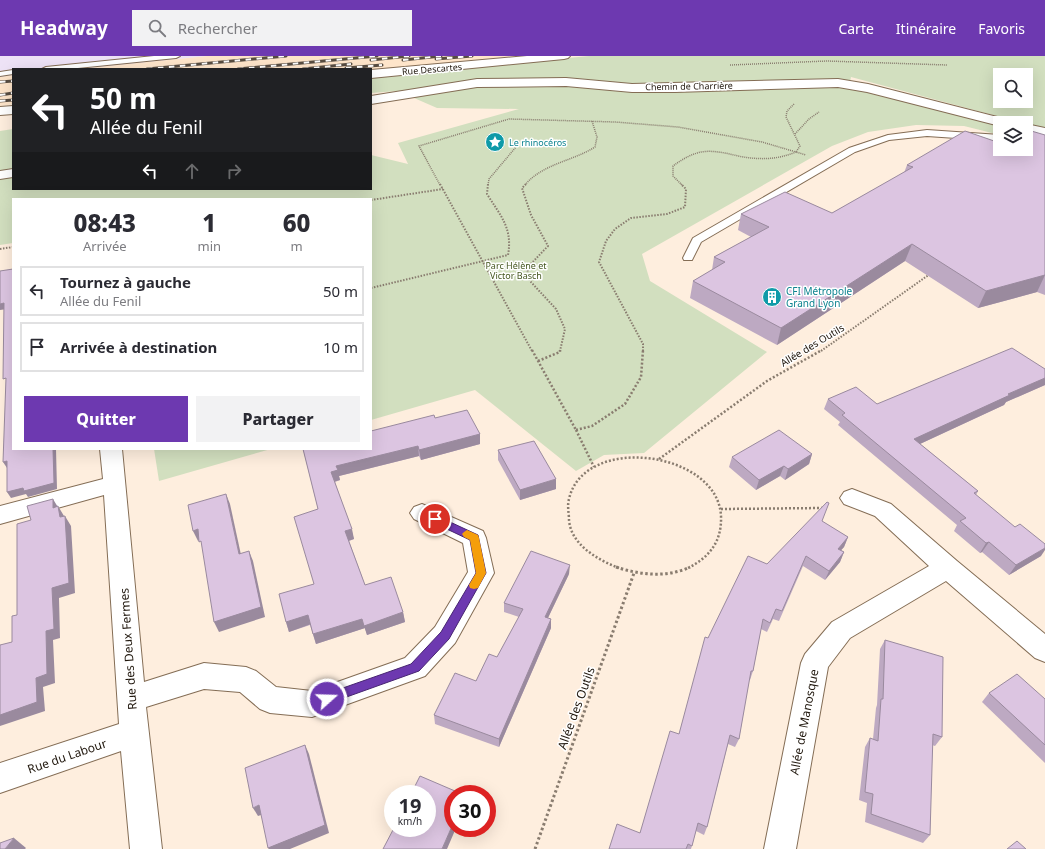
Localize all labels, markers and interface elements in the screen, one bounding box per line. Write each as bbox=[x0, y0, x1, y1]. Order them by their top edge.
search box bbox=[132, 10, 412, 46]
text: Headway bbox=[20, 15, 108, 41]
icon: search bbox=[146, 17, 168, 39]
text: Rechercher bbox=[178, 18, 258, 38]
text: Carte bbox=[838, 19, 874, 38]
text: Itinéraire bbox=[896, 19, 956, 38]
text: Favoris bbox=[978, 19, 1025, 38]
street label: Rue Descartes bbox=[401, 60, 463, 78]
map controls bbox=[993, 68, 1033, 156]
button: search bbox=[993, 68, 1033, 108]
text: 50 m bbox=[90, 79, 157, 117]
street label: Chemin de Charrière bbox=[645, 79, 733, 93]
icon: left bbox=[24, 84, 76, 136]
text: Allée du Fenil bbox=[90, 115, 203, 139]
button: layers bbox=[993, 116, 1033, 156]
place icon: Le rhinocéros bbox=[484, 131, 506, 153]
place label: Le rhinocéros bbox=[509, 136, 566, 149]
icon: left bbox=[139, 160, 161, 182]
icon: ahead bbox=[181, 160, 203, 182]
icon: right bbox=[223, 160, 245, 182]
text: 08:43 bbox=[74, 206, 136, 239]
text: 1 bbox=[202, 206, 216, 239]
text: 60 bbox=[283, 206, 310, 239]
text: Arrivée bbox=[83, 237, 127, 255]
text: min bbox=[198, 237, 221, 255]
text: m bbox=[290, 237, 303, 255]
park label: Parc Hélène et Victor Basch bbox=[485, 259, 547, 282]
text: Tournez à gauche bbox=[60, 272, 191, 292]
icon: left bbox=[26, 280, 48, 302]
text: 50 m bbox=[323, 281, 358, 301]
place label: CFI Métropole Grand Lyon bbox=[786, 284, 853, 310]
building icon: CFI Métropole Grand Lyon bbox=[761, 286, 783, 308]
text: Allée du Fenil bbox=[60, 292, 141, 310]
street label: Allée des Outils bbox=[777, 320, 847, 370]
icon: arrive bbox=[26, 336, 48, 358]
text: Arrivée à destination bbox=[60, 337, 217, 357]
text: 10 m bbox=[323, 337, 358, 357]
button: Quitter bbox=[24, 396, 188, 442]
button: Partager bbox=[196, 396, 360, 442]
pin bbox=[418, 502, 452, 536]
icon: arrive bbox=[424, 508, 446, 530]
street label: Rue des Deux Fermes bbox=[115, 587, 141, 710]
street label: Allée des Outils bbox=[553, 664, 599, 752]
street label: Allée de Manosque bbox=[785, 667, 823, 776]
position arrow bbox=[306, 678, 348, 720]
street label: Rue du Labour bbox=[25, 734, 109, 778]
speed limit sign: 30 bbox=[444, 785, 496, 837]
text: 19 bbox=[399, 792, 421, 819]
text: km/h bbox=[398, 814, 422, 828]

